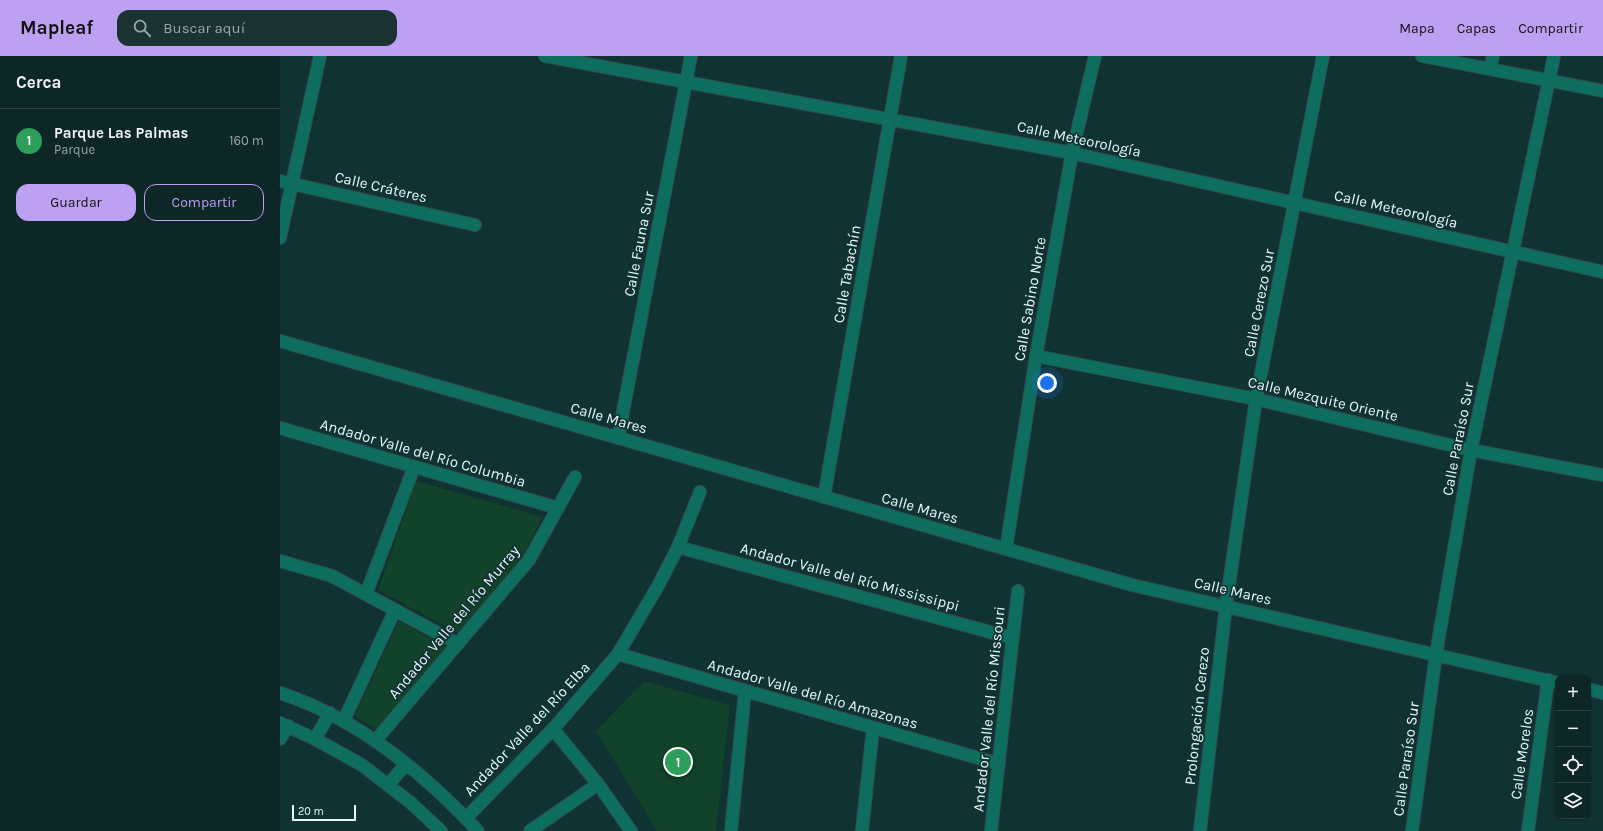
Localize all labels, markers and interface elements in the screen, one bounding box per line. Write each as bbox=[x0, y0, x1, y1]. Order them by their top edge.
search box bbox=[117, 10, 397, 46]
text: Mapleaf bbox=[20, 17, 93, 39]
icon: search bbox=[131, 17, 153, 39]
text: Buscar aquí bbox=[163, 19, 245, 37]
text: Mapa bbox=[1399, 20, 1435, 37]
text: Capas bbox=[1457, 20, 1496, 37]
text: Compartir bbox=[1518, 20, 1583, 37]
text: Cerca bbox=[16, 72, 61, 92]
street label: Calle Meteorología bbox=[1015, 117, 1143, 161]
text: Parque Las Palmas bbox=[54, 124, 189, 142]
text: 1 bbox=[27, 133, 31, 148]
text: 160 m bbox=[229, 133, 264, 148]
text: Parque bbox=[54, 142, 95, 157]
street label: Calle Cráteres bbox=[333, 168, 429, 206]
button: Guardar bbox=[16, 184, 136, 221]
button: Compartir bbox=[144, 184, 264, 221]
street label: Calle Meteorología bbox=[1332, 186, 1460, 232]
street label: Calle Fauna Sur bbox=[620, 189, 658, 298]
street label: Calle Tabachín bbox=[830, 224, 864, 324]
street label: Calle Sabino Norte bbox=[1010, 235, 1050, 363]
street label: Calle Cerezo Sur bbox=[1240, 247, 1278, 359]
your location bbox=[1037, 373, 1057, 393]
street label: Calle Mezquite Oriente bbox=[1246, 373, 1400, 425]
street label: Calle Paraíso Sur bbox=[1438, 380, 1478, 497]
street label: Calle Mares bbox=[569, 398, 649, 438]
street label: Andador Valle del Río Columbia bbox=[318, 415, 528, 491]
street label: Calle Mares bbox=[880, 488, 960, 528]
street label: Andador Valle del Río Mississippi bbox=[738, 539, 962, 615]
street label: Andador Valle del Río Murray bbox=[385, 542, 523, 702]
street label: Calle Mares bbox=[1192, 573, 1274, 609]
street label: Andador Valle del Río Missouri bbox=[969, 605, 1009, 813]
street label: Prolongación Cerezo bbox=[1181, 646, 1213, 786]
street label: Andador Valle del Río Amazonas bbox=[706, 655, 920, 733]
street label: Andador Valle del Río Elba bbox=[460, 658, 594, 800]
map controls bbox=[1555, 675, 1591, 819]
button: + bbox=[1555, 675, 1591, 711]
street label: Calle Paraíso Sur bbox=[1389, 700, 1423, 817]
street label: Calle Morelos bbox=[1507, 707, 1537, 801]
button: − bbox=[1555, 711, 1591, 747]
pin: 1 bbox=[665, 747, 691, 777]
button: locate bbox=[1555, 747, 1591, 783]
button: layers bbox=[1555, 783, 1591, 819]
scale bar bbox=[292, 803, 356, 822]
text: 20 m bbox=[298, 805, 324, 818]

